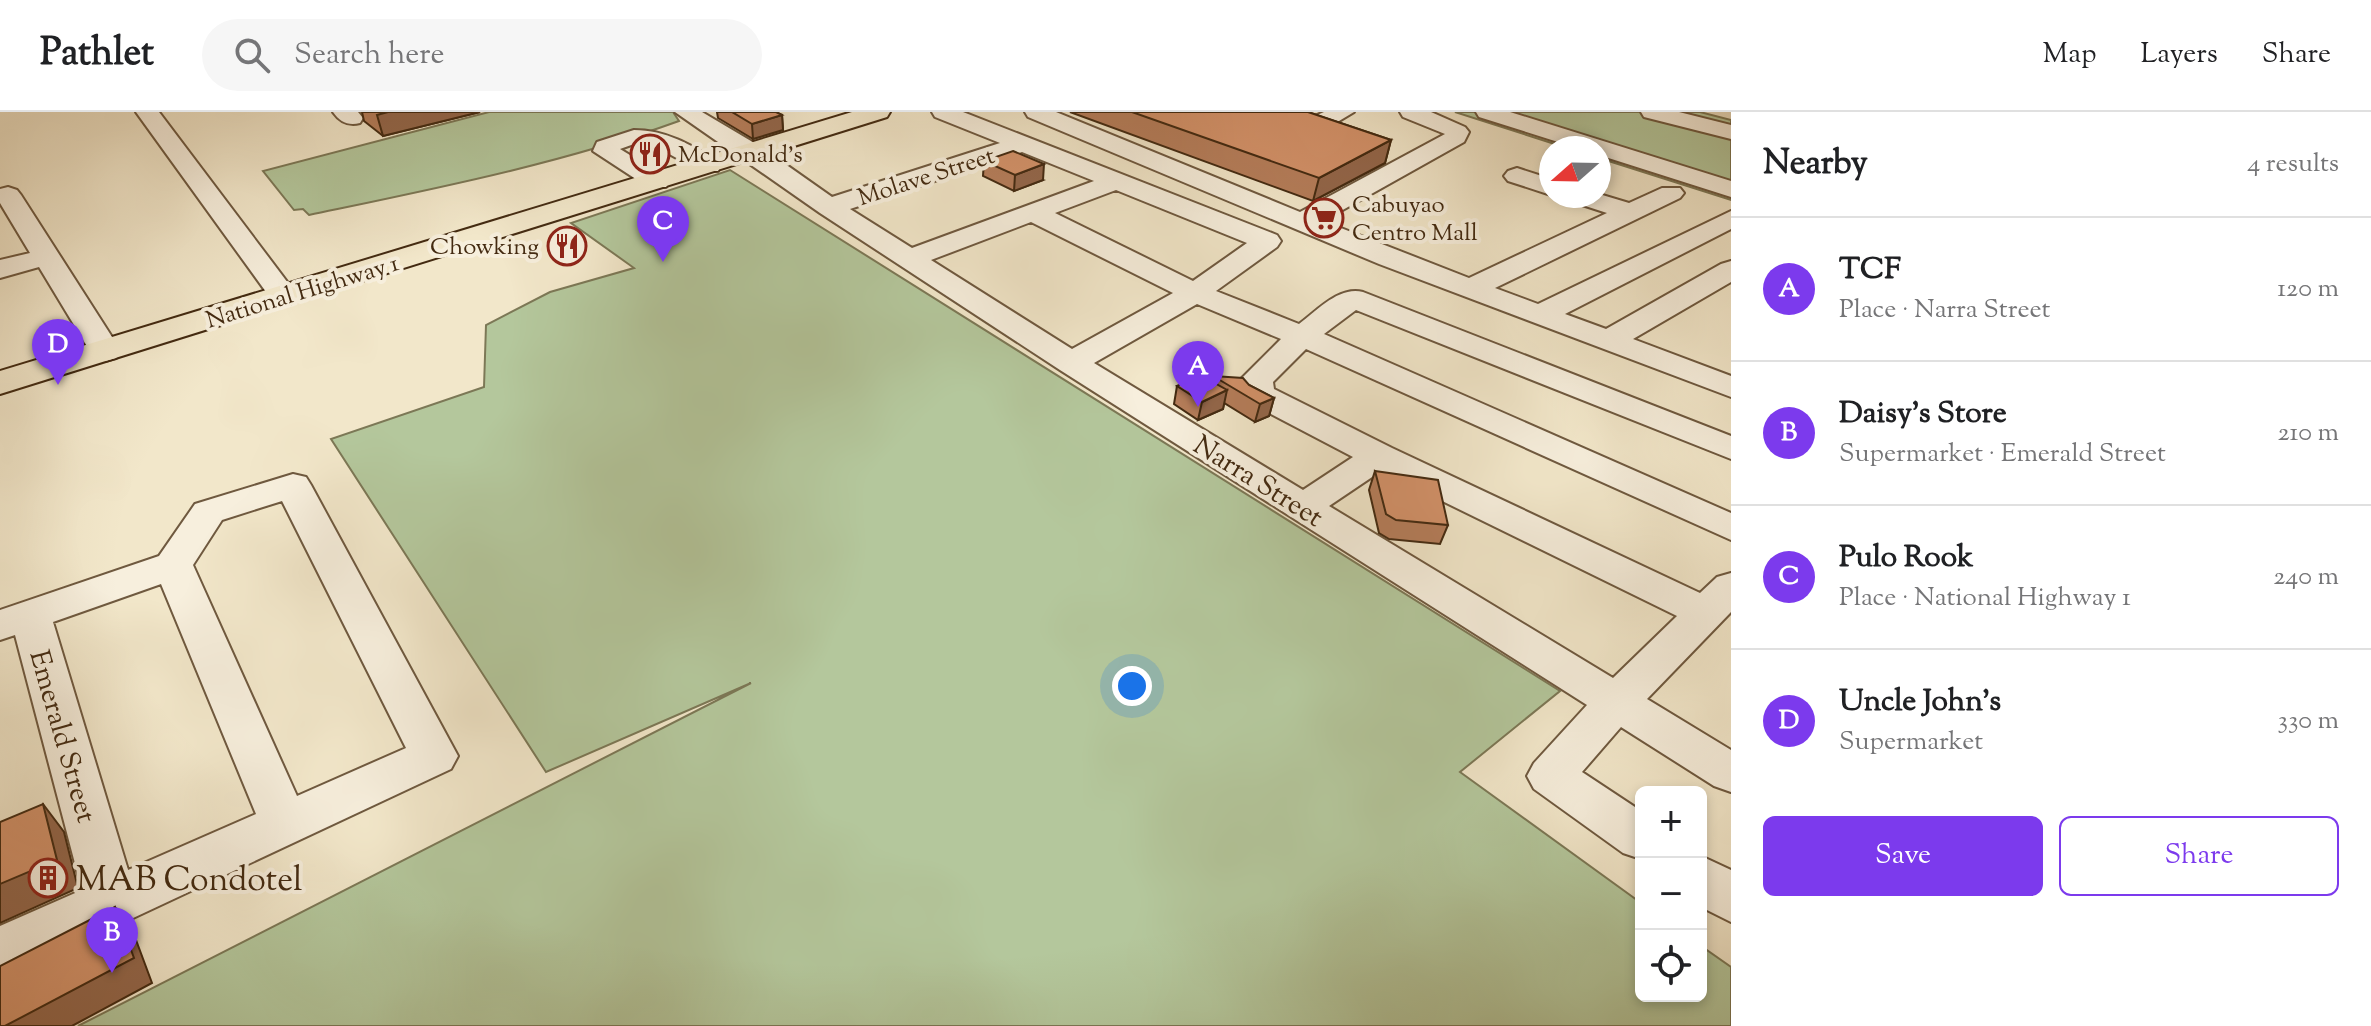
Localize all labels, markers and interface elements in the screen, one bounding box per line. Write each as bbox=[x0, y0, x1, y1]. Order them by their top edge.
search box bbox=[202, 19, 762, 91]
text: Pathlet bbox=[40, 28, 154, 82]
icon: search bbox=[230, 33, 274, 77]
text: Search here bbox=[294, 34, 445, 77]
text: Map bbox=[2043, 35, 2096, 75]
text: Layers bbox=[2140, 35, 2218, 75]
text: Share bbox=[2262, 35, 2331, 75]
restaurant icon: McDonald's bbox=[629, 133, 671, 175]
north arrow bbox=[1539, 136, 1611, 208]
place label: McDonald's bbox=[678, 139, 803, 173]
street label: Molave Street bbox=[854, 140, 1000, 216]
text: Nearby bbox=[1763, 140, 1868, 189]
text: 4 results bbox=[2247, 146, 2339, 183]
place label: Cabuyao Centro Mall bbox=[1352, 189, 1478, 251]
pin: C bbox=[637, 196, 689, 262]
supermarket icon: Cabuyao Centro Mall bbox=[1303, 197, 1345, 239]
restaurant icon: Chowking bbox=[546, 225, 588, 267]
place label: Chowking bbox=[430, 231, 539, 265]
street label: National Highway 1 bbox=[202, 247, 403, 338]
text: TCF bbox=[1839, 249, 1901, 292]
text: A bbox=[1778, 271, 1800, 308]
text: 120 m bbox=[2277, 271, 2339, 308]
text: Place · Narra Street bbox=[1839, 292, 2050, 329]
pin: D bbox=[32, 319, 84, 385]
pin: A bbox=[1172, 341, 1224, 407]
text: Daisy's Store bbox=[1839, 393, 2007, 436]
text: B bbox=[1781, 415, 1797, 452]
text: 210 m bbox=[2277, 415, 2339, 452]
street label: Narra Street bbox=[1185, 427, 1331, 539]
text: Supermarket · Emerald Street bbox=[1839, 436, 2166, 473]
text: Pulo Rook bbox=[1839, 537, 1973, 580]
text: C bbox=[1779, 559, 1799, 596]
text: 240 m bbox=[2273, 559, 2339, 596]
text: Place · National Highway 1 bbox=[1839, 580, 2131, 617]
street label: Emerald Street bbox=[17, 646, 105, 828]
your location bbox=[1112, 666, 1152, 706]
text: Uncle John's bbox=[1839, 681, 2001, 724]
text: D bbox=[1779, 703, 1799, 740]
text: 330 m bbox=[2277, 703, 2339, 740]
text: Supermarket bbox=[1839, 724, 1983, 761]
map controls bbox=[1635, 786, 1707, 1002]
button: + bbox=[1635, 786, 1707, 858]
button: Save bbox=[1763, 816, 2043, 896]
button: Share bbox=[2059, 816, 2339, 896]
building icon: MAB Condotel bbox=[27, 857, 69, 899]
place label: MAB Condotel bbox=[76, 857, 302, 906]
button: − bbox=[1635, 858, 1707, 930]
pin: B bbox=[86, 907, 138, 973]
button: locate bbox=[1635, 930, 1707, 1002]

